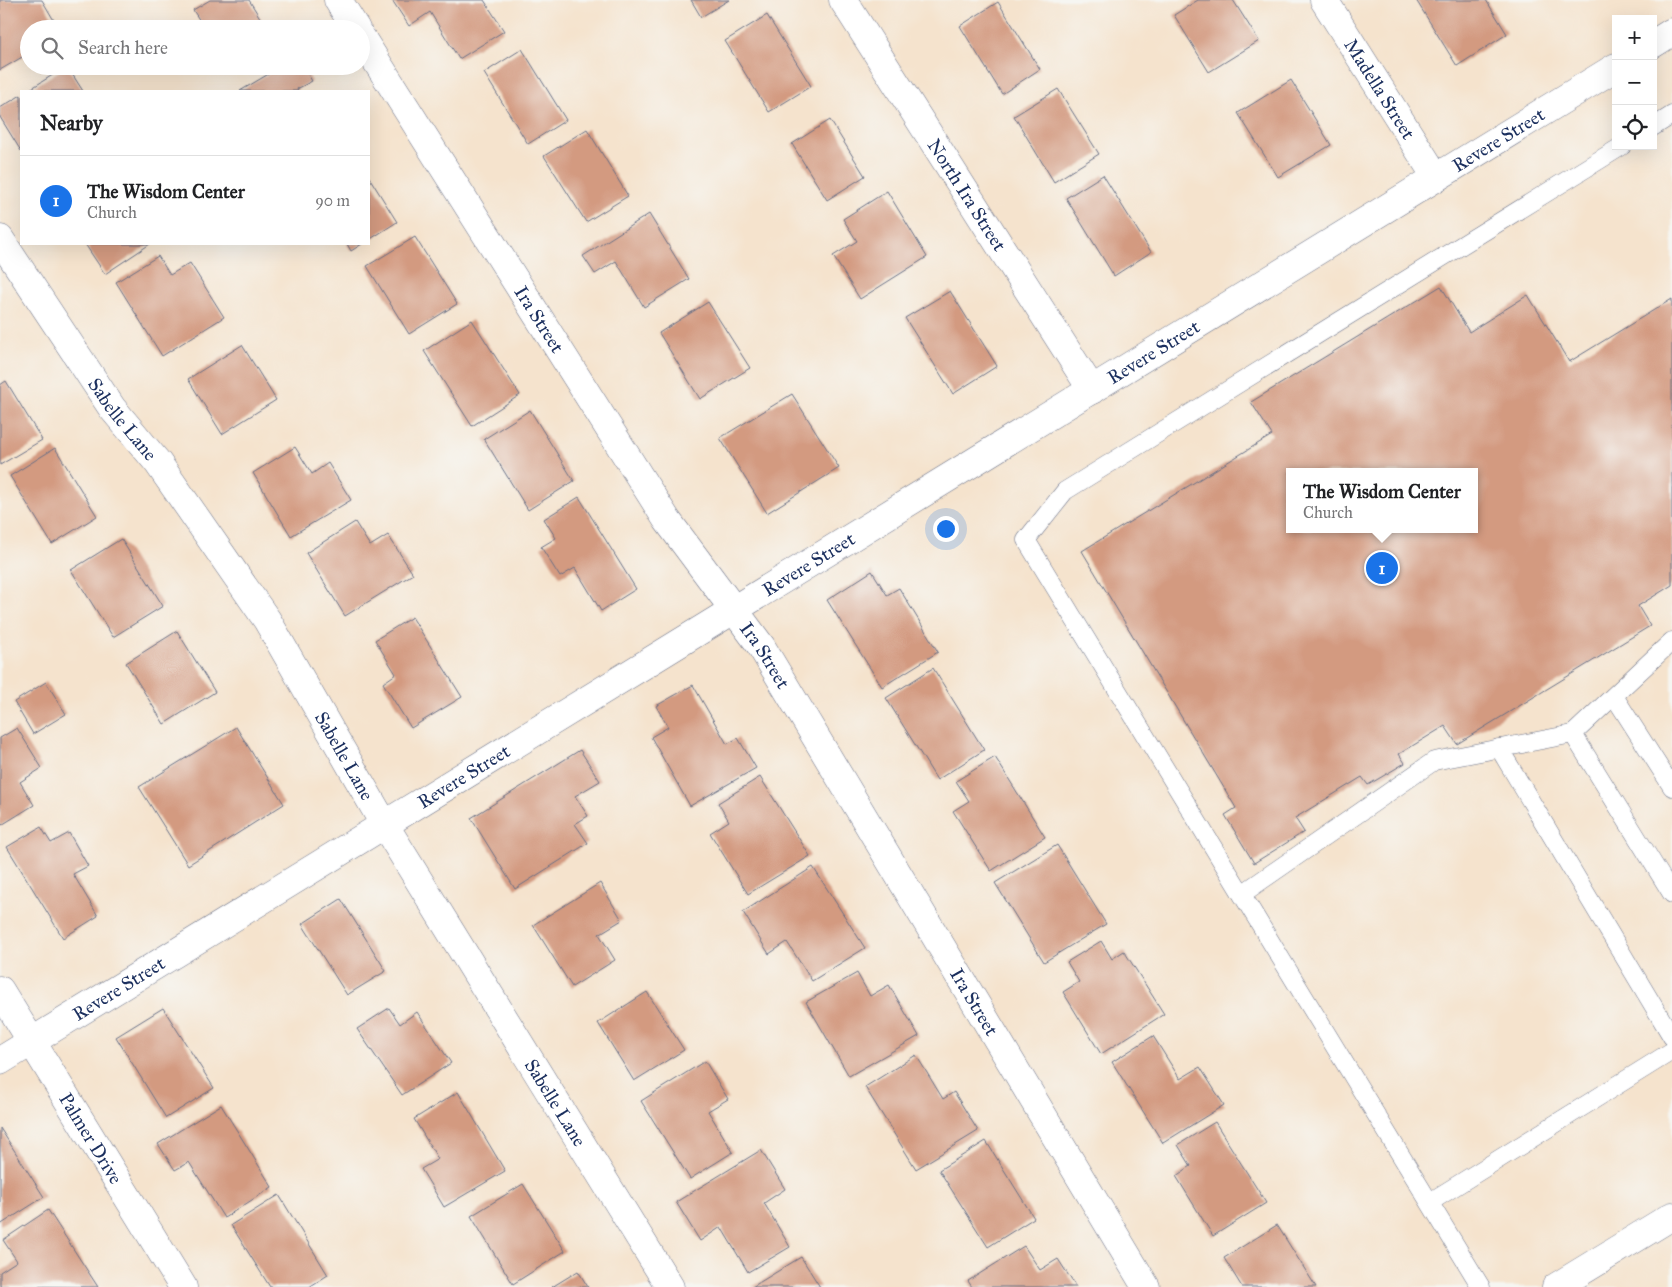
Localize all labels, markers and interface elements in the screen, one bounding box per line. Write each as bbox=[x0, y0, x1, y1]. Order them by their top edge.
map controls bbox=[1612, 15, 1657, 150]
button: + bbox=[1612, 15, 1657, 60]
search box bbox=[20, 20, 370, 75]
icon: search bbox=[38, 34, 66, 62]
street label: Madella Street bbox=[1339, 34, 1420, 144]
text: Search here bbox=[78, 36, 168, 59]
button: − bbox=[1612, 60, 1657, 105]
street label: Revere Street bbox=[1448, 103, 1549, 177]
button: locate bbox=[1612, 105, 1657, 150]
text: Nearby bbox=[40, 110, 103, 136]
street label: North Ira Street bbox=[923, 135, 1011, 256]
text: The Wisdom Center bbox=[87, 180, 245, 203]
text: 1 bbox=[53, 191, 59, 210]
text: 90 m bbox=[315, 191, 350, 210]
text: Church bbox=[87, 203, 137, 222]
street label: Ira Street bbox=[510, 282, 569, 357]
street label: Revere Street bbox=[1103, 315, 1204, 389]
street label: Sabelle Lane bbox=[83, 374, 162, 465]
popup bbox=[1286, 468, 1478, 533]
text: The Wisdom Center bbox=[1303, 480, 1461, 503]
text: Church bbox=[1303, 503, 1353, 522]
your location bbox=[933, 516, 959, 542]
street label: Revere Street bbox=[758, 527, 859, 601]
pin: 1 bbox=[1366, 549, 1398, 587]
street label: Ira Street bbox=[735, 618, 795, 693]
street label: Sabelle Lane bbox=[310, 707, 379, 805]
street label: Revere Street bbox=[413, 739, 514, 814]
street label: Revere Street bbox=[68, 951, 169, 1026]
street label: Ira Street bbox=[945, 964, 1003, 1040]
street label: Sabelle Lane bbox=[520, 1055, 591, 1151]
street label: Palmer Drive bbox=[54, 1089, 128, 1188]

